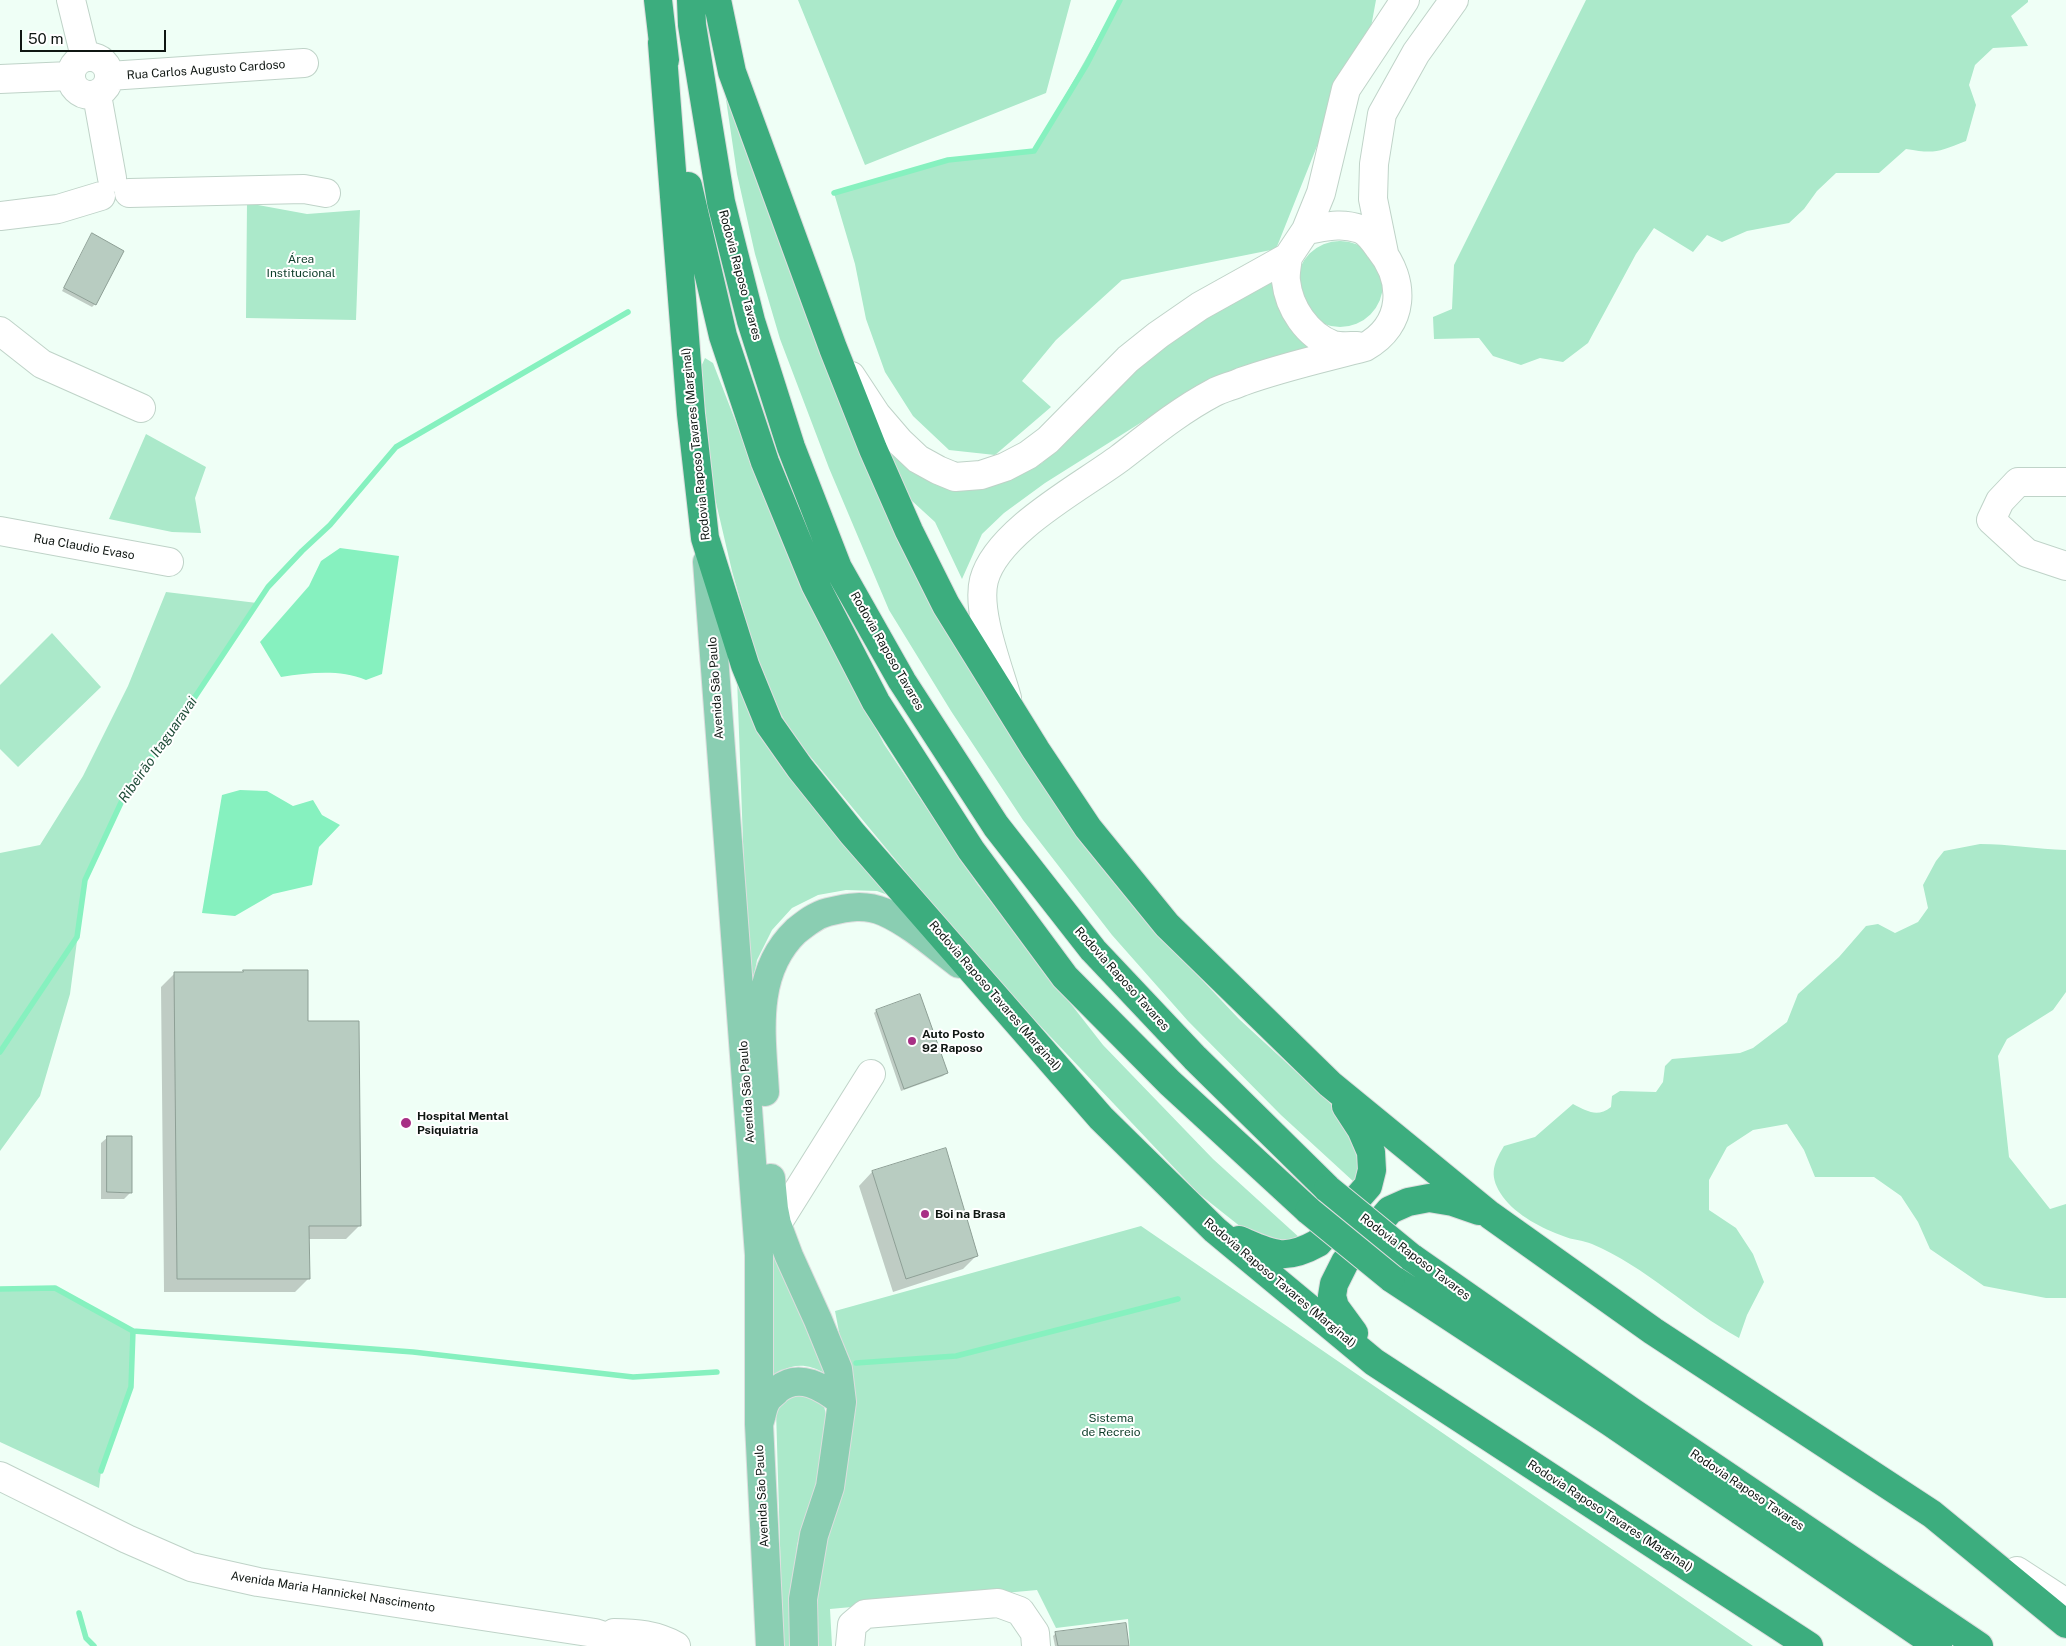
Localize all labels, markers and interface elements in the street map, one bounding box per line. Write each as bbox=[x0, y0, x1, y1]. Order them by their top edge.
scale bar bbox=[22, 20, 169, 52]
text: 50 m bbox=[28, 30, 63, 47]
street label: Rua Carlos Augusto Cardoso bbox=[126, 57, 286, 83]
street label: Rodovia Raposo Tavares bbox=[716, 208, 764, 342]
park label: Área Institucional bbox=[267, 252, 335, 280]
street label: Rodovia Raposo Tavares (Marginal) bbox=[679, 347, 713, 541]
street label: Rua Claudio Evaso bbox=[32, 531, 136, 563]
street label: Rodovia Raposo Tavares bbox=[847, 589, 927, 713]
street label: Avenida São Paulo bbox=[705, 636, 727, 740]
water label: Ribeirão Itaguaravai bbox=[115, 694, 201, 806]
street label: Rodovia Raposo Tavares (Marginal) bbox=[926, 918, 1064, 1074]
street label: Rodovia Raposo Tavares bbox=[1072, 924, 1172, 1034]
place label: Auto Posto 92 Raposo bbox=[922, 1027, 985, 1055]
marker: Auto Posto 92 Raposo bbox=[906, 1035, 918, 1047]
street label: Avenida São Paulo bbox=[736, 1040, 758, 1144]
place label: Hospital Mental Psiquiatria bbox=[417, 1109, 509, 1137]
marker: Hospital Mental Psiquiatria bbox=[399, 1116, 413, 1130]
place label: Boi na Brasa bbox=[935, 1207, 1006, 1221]
marker: Boi na Brasa bbox=[919, 1208, 931, 1220]
street label: Rodovia Raposo Tavares bbox=[1357, 1211, 1473, 1303]
street label: Rodovia Raposo Tavares (Marginal) bbox=[1201, 1215, 1359, 1351]
park label: Sistema de Recreio bbox=[1081, 1411, 1141, 1439]
street label: Avenida São Paulo bbox=[752, 1444, 772, 1548]
street label: Rodovia Raposo Tavares bbox=[1687, 1447, 1807, 1533]
street label: Rodovia Raposo Tavares (Marginal) bbox=[1525, 1457, 1695, 1575]
street label: Avenida Maria Hannickel Nascimento bbox=[230, 1569, 436, 1615]

